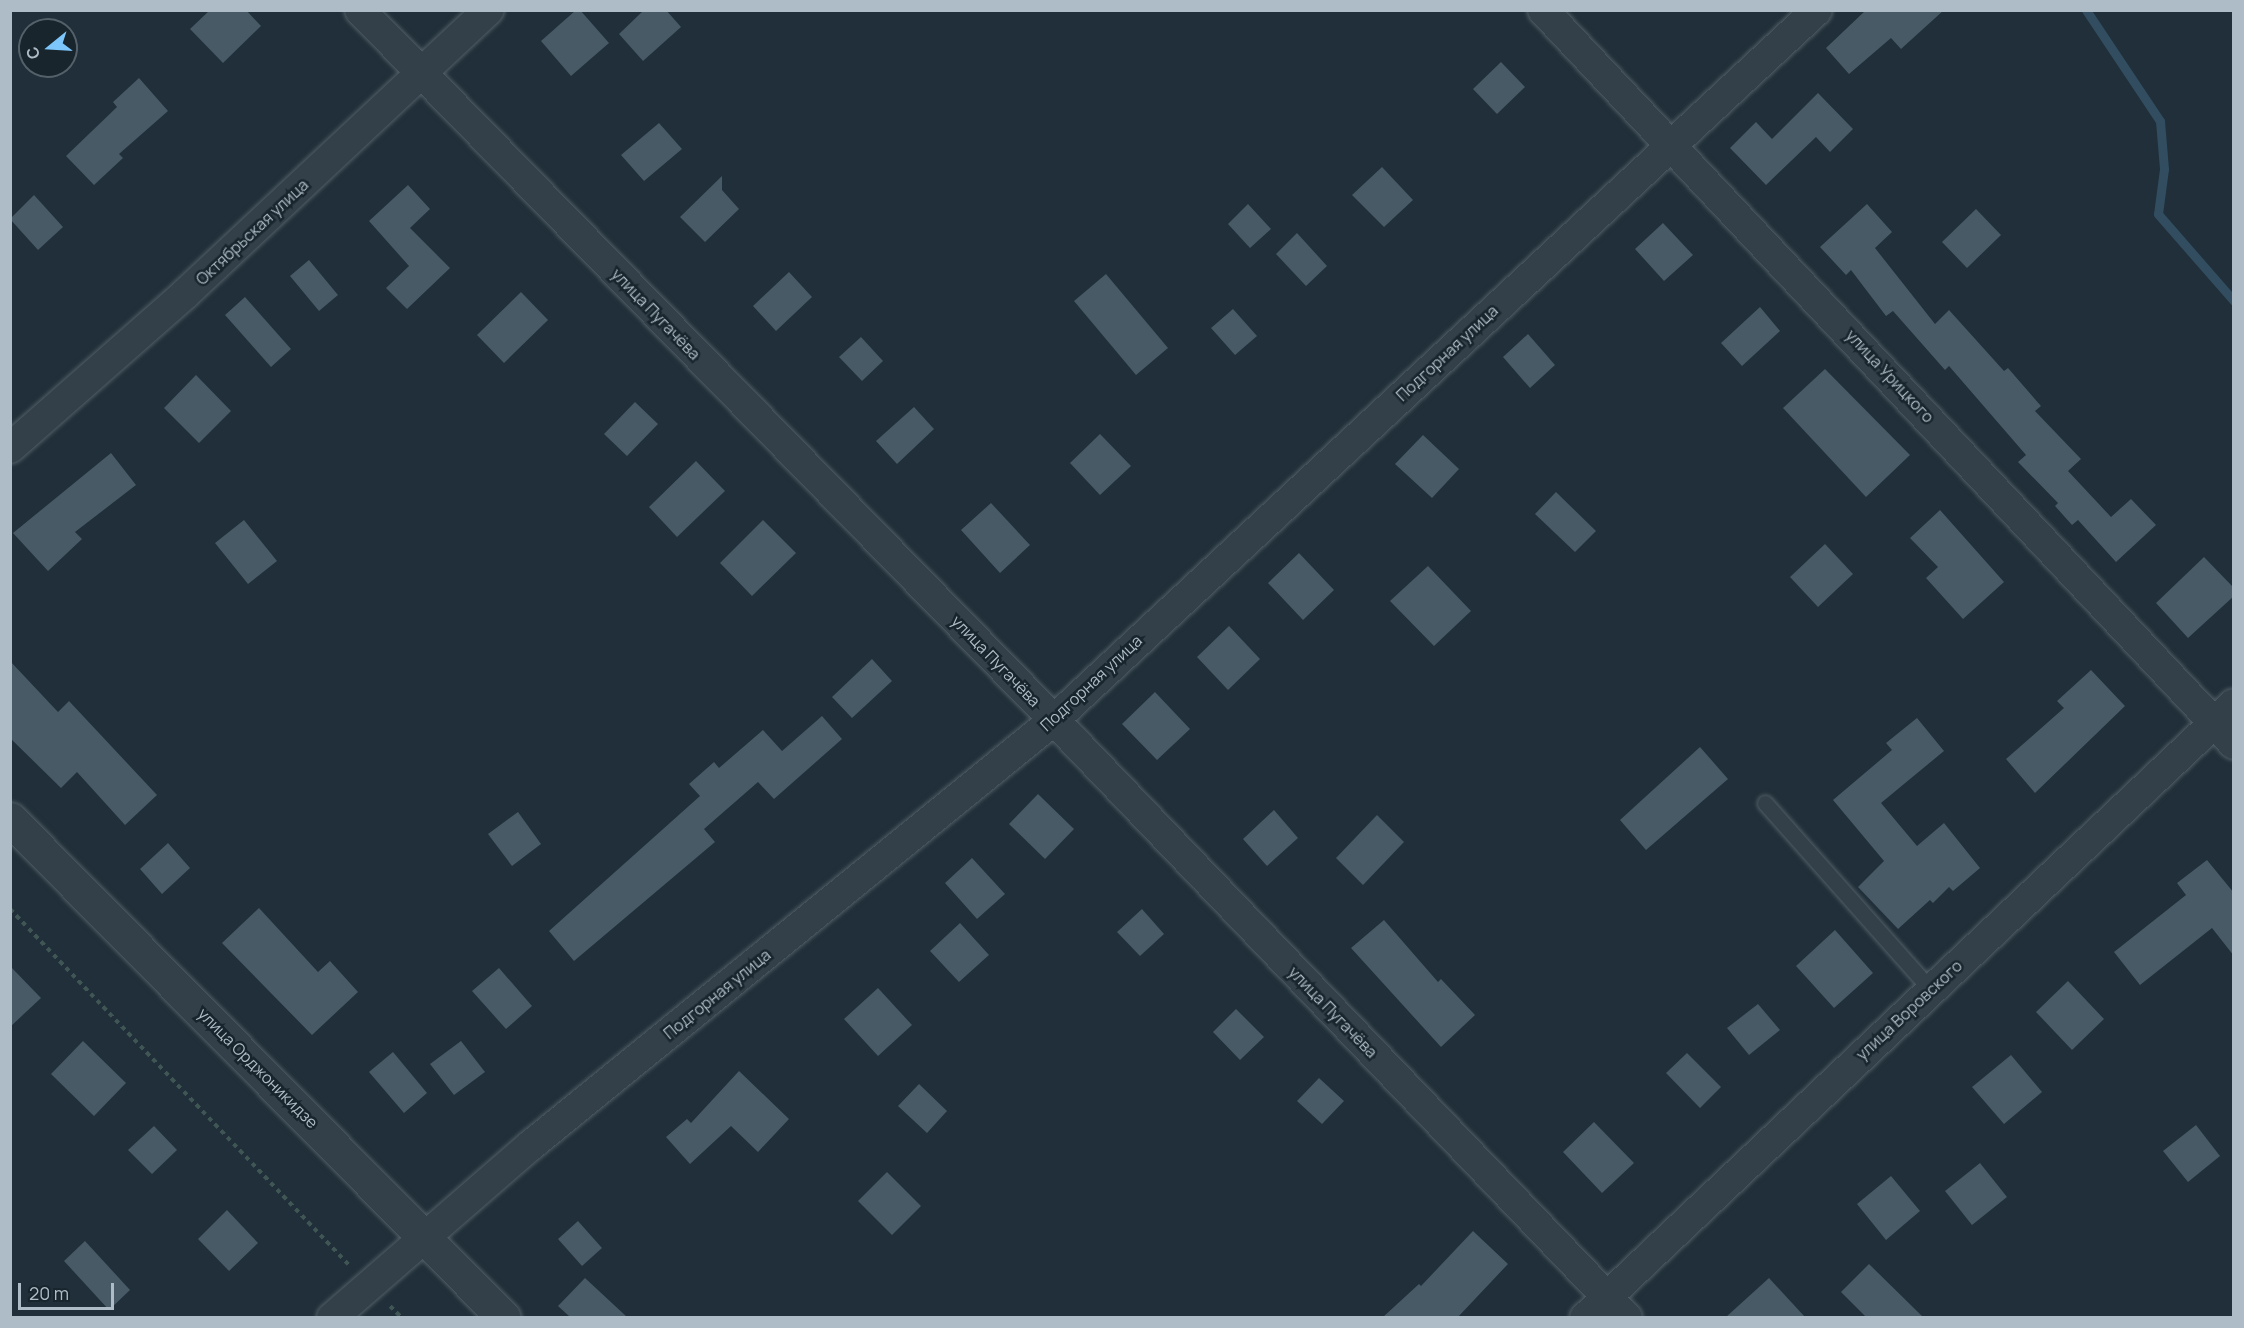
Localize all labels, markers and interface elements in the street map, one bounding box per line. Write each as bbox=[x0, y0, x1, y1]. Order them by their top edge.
north arrow bbox=[18, 18, 78, 78]
text: С bbox=[20, 44, 45, 62]
street label: Октябрьская улица bbox=[192, 175, 312, 289]
street label: улица Пугачёва bbox=[608, 264, 704, 364]
street label: Подгорная улица bbox=[1392, 301, 1502, 405]
street label: улица Урицкого bbox=[1842, 326, 1938, 426]
street label: улица Пугачёва bbox=[948, 611, 1044, 711]
street label: Подгорная улица bbox=[1036, 631, 1146, 735]
street label: Подгорная улица bbox=[660, 945, 774, 1043]
street label: улица Воровского bbox=[1852, 956, 1966, 1064]
street label: улица Пугачёва bbox=[1285, 962, 1381, 1062]
street label: улица Орджоникидзе bbox=[194, 1004, 322, 1132]
scale bar bbox=[21, 1271, 117, 1309]
text: 20 m bbox=[29, 1281, 69, 1305]

